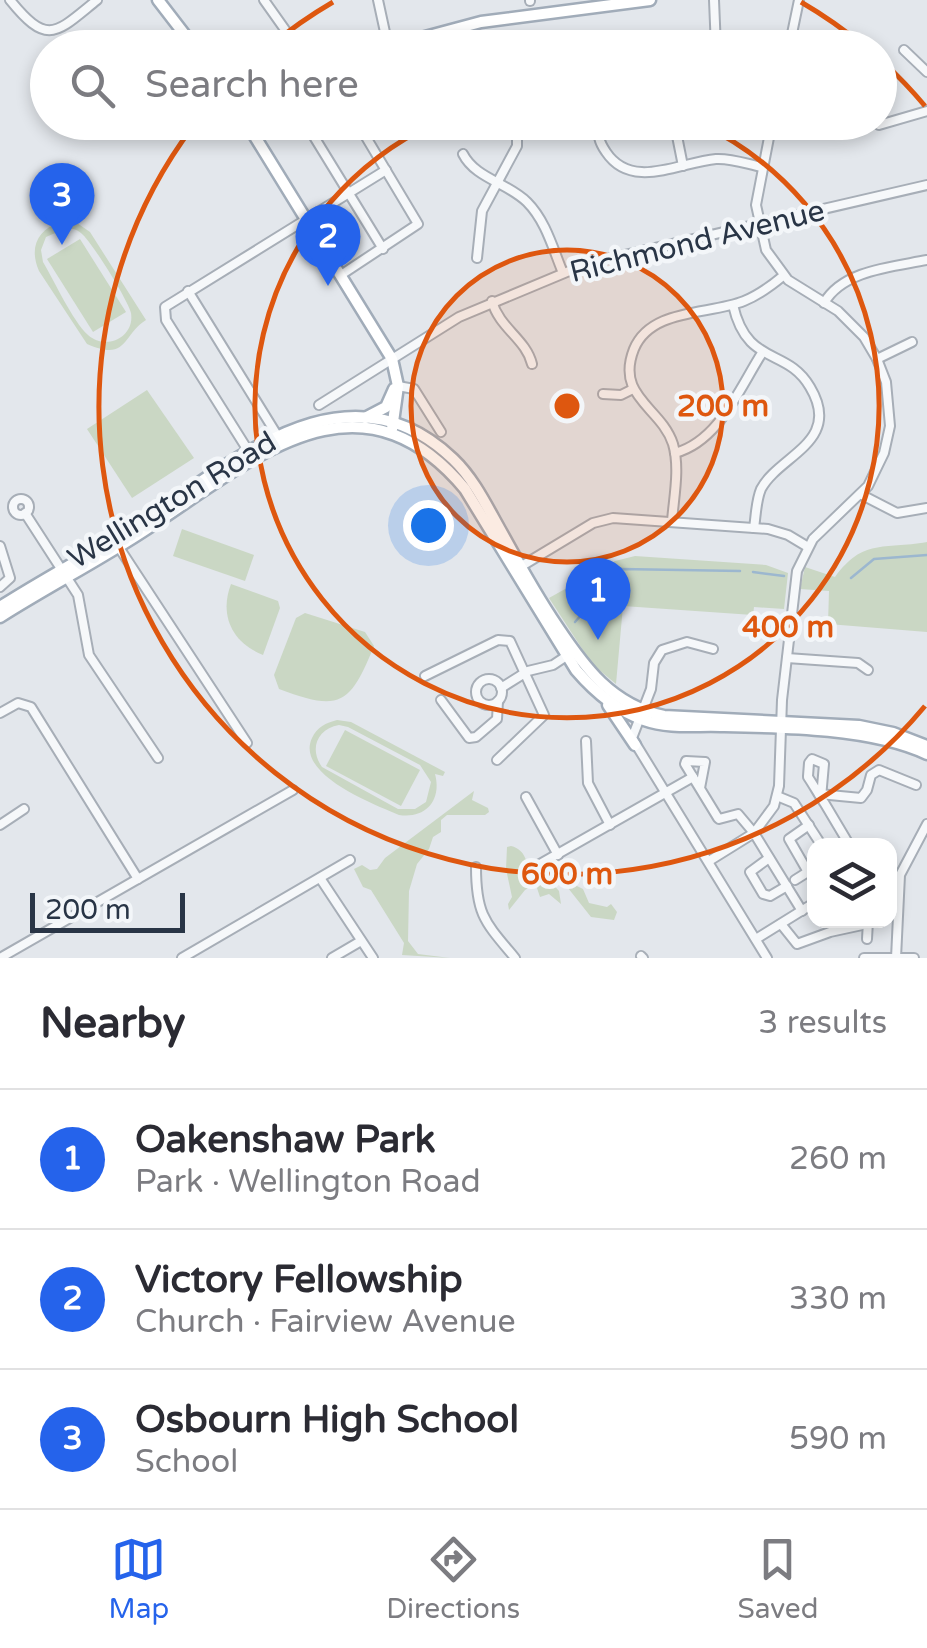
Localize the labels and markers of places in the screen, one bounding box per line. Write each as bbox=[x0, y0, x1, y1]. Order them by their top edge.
pin: 3 bbox=[30, 162, 94, 245]
pin: 2 bbox=[296, 204, 360, 286]
centre of rings bbox=[549, 388, 585, 424]
pin: 1 bbox=[566, 558, 630, 640]

